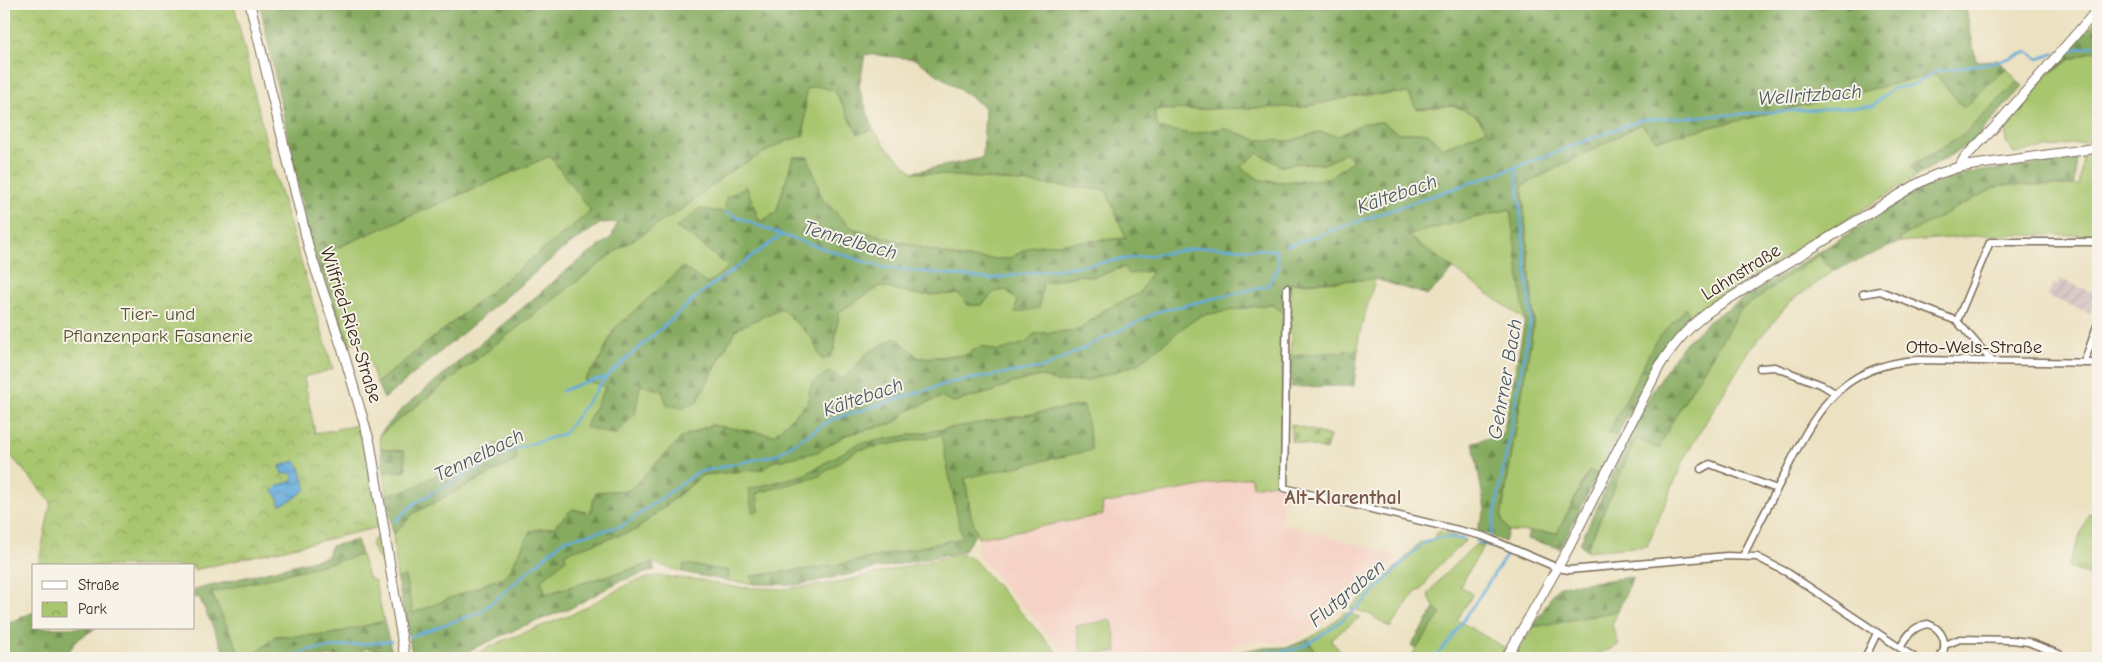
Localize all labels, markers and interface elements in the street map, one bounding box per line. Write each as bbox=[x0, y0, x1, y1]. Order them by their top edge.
water label: Wellritzbach bbox=[1757, 80, 1863, 110]
water label: Kältebach bbox=[1354, 170, 1440, 218]
water label: Tennelbach bbox=[800, 216, 900, 264]
street label: Lahnstraße bbox=[1697, 239, 1785, 305]
street label: Wilfried-Ries-Straße bbox=[315, 244, 387, 406]
park label: Tier- und Pflanzenpark Fasanerie bbox=[63, 303, 253, 347]
water label: Gehrner Bach bbox=[1483, 317, 1527, 441]
street label: Otto-Wels-Straße bbox=[1906, 336, 2042, 358]
water label: Kältebach bbox=[820, 373, 906, 421]
water label: Tennelbach bbox=[430, 423, 528, 487]
district label: Alt-Klarenthal bbox=[1285, 486, 1401, 509]
water label: Flutgraben bbox=[1304, 555, 1390, 631]
legend bbox=[32, 564, 195, 630]
text: Straße bbox=[78, 576, 120, 594]
text: Park bbox=[78, 600, 107, 618]

